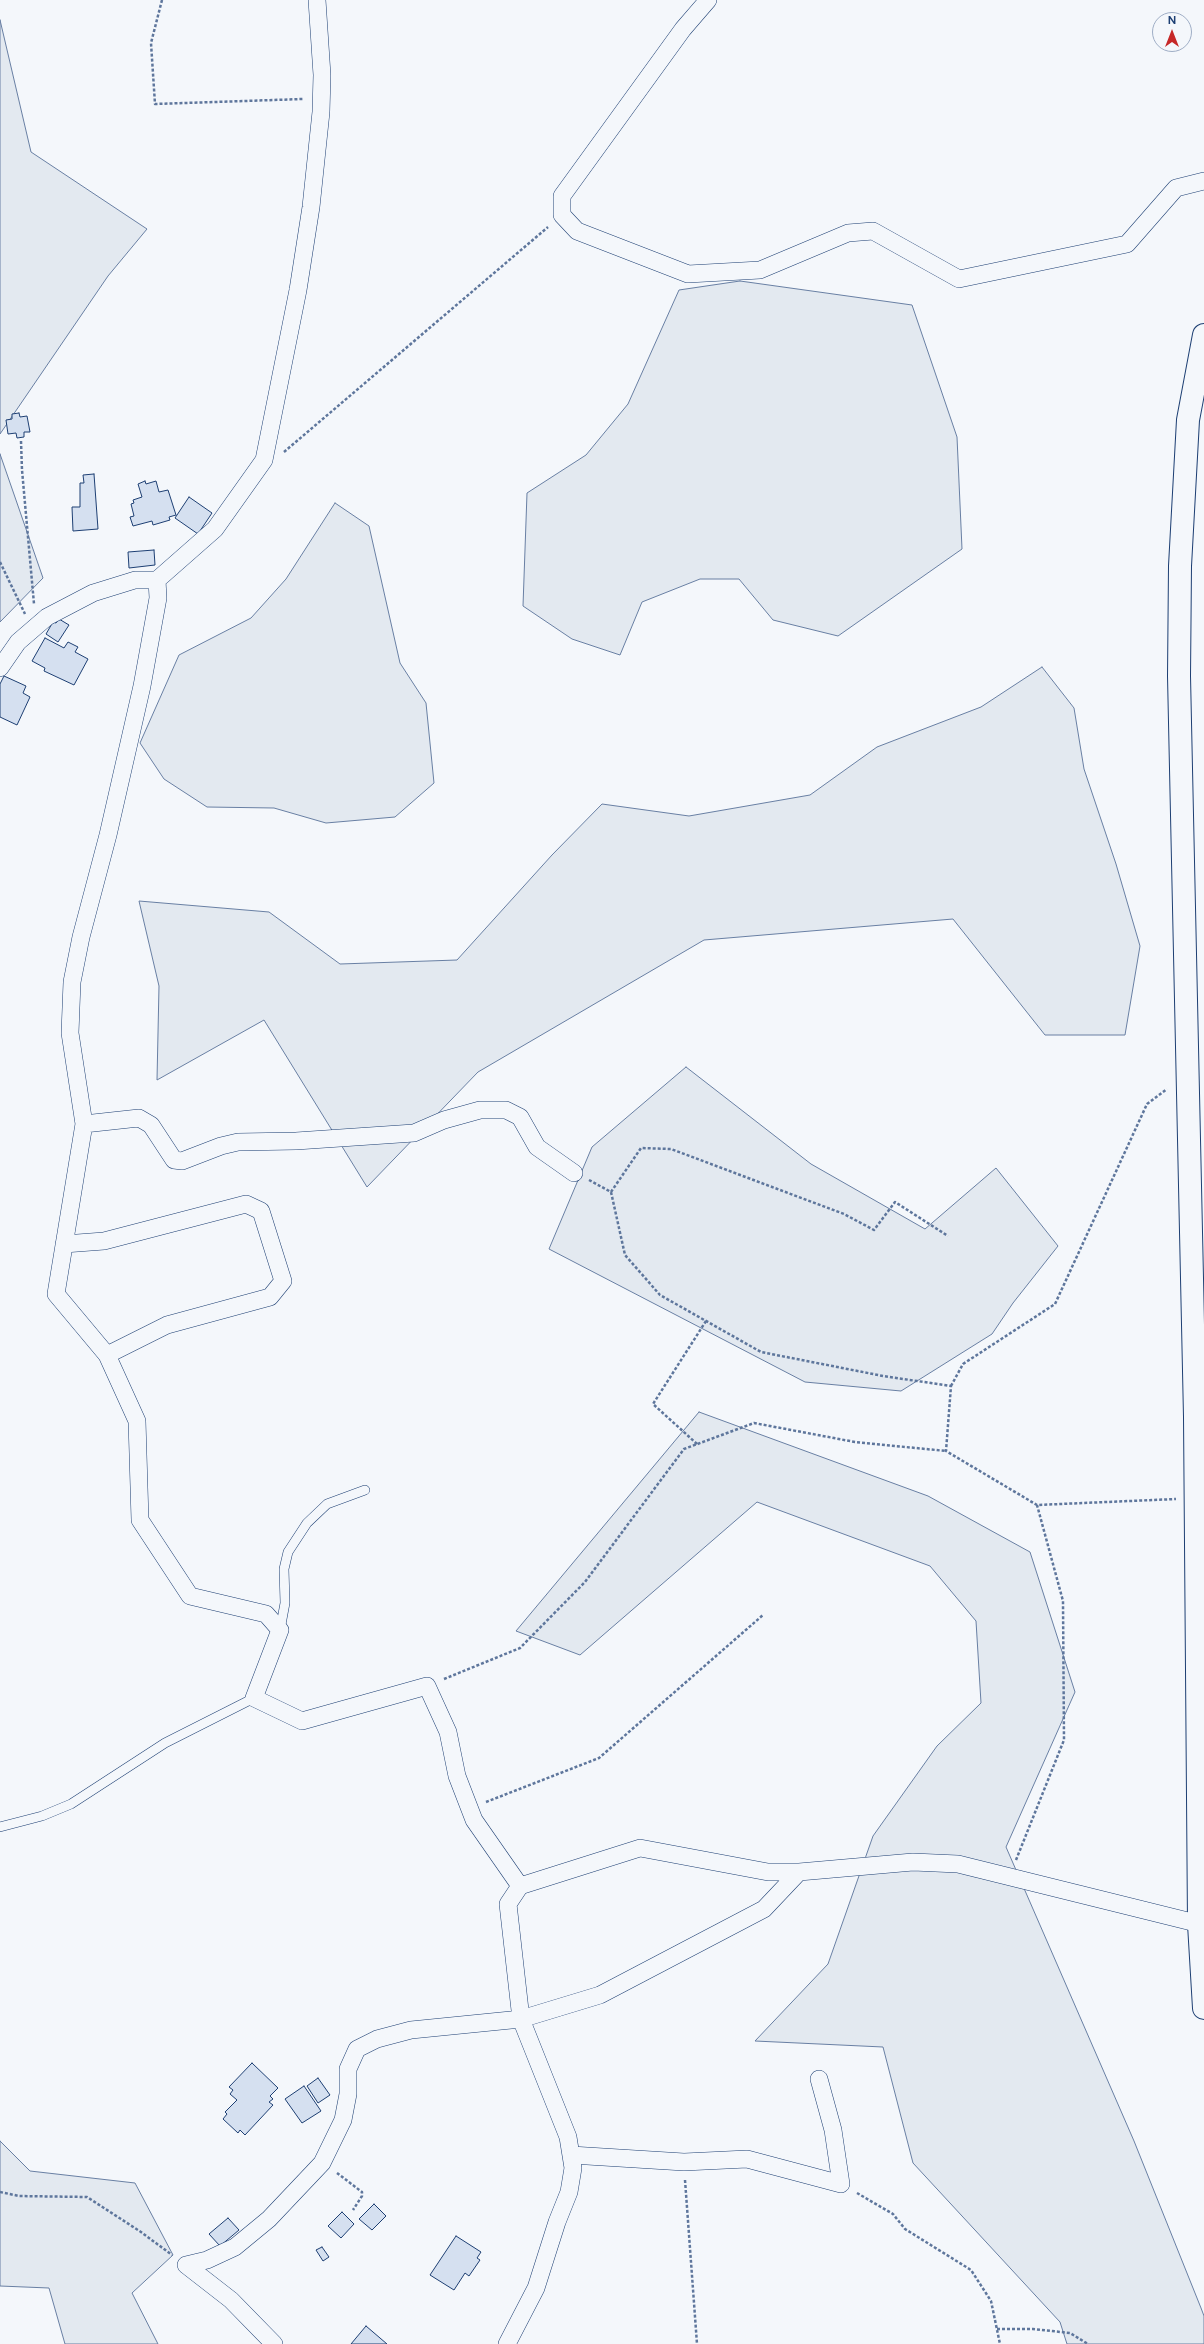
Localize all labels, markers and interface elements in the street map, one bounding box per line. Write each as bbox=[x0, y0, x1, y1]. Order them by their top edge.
north arrow bbox=[1152, 12, 1192, 52]
text: N bbox=[1168, 14, 1176, 27]

